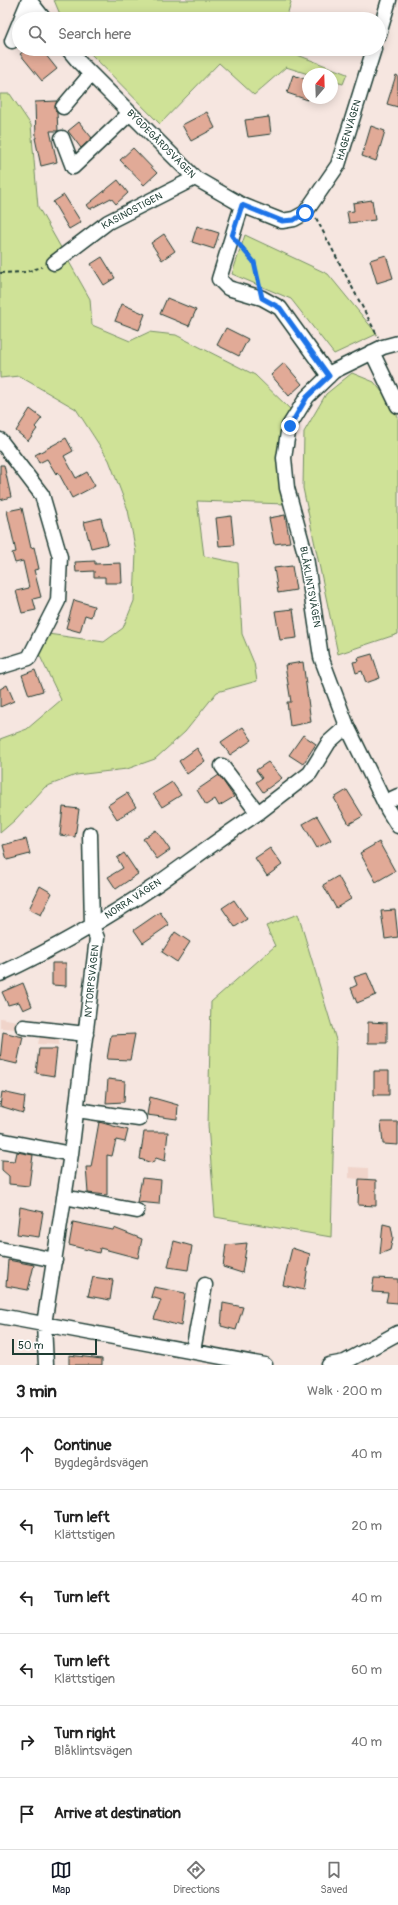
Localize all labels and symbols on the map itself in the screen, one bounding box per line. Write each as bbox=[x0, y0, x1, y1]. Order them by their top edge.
north arrow bbox=[302, 68, 338, 104]
street label: HAGENVÄGEN bbox=[334, 98, 364, 162]
street label: BYGDEGÅRDSVÄGEN bbox=[124, 106, 199, 181]
street label: KASINOSTIGEN bbox=[99, 190, 165, 232]
route start bbox=[296, 204, 314, 222]
route end bbox=[281, 417, 299, 435]
street label: BLÅKLINTSVÄGEN bbox=[297, 545, 325, 629]
street label: NORRA VÄGEN bbox=[103, 876, 164, 922]
street label: NYTORPSVÄGEN bbox=[82, 944, 102, 1018]
scale bar bbox=[12, 1337, 97, 1356]

